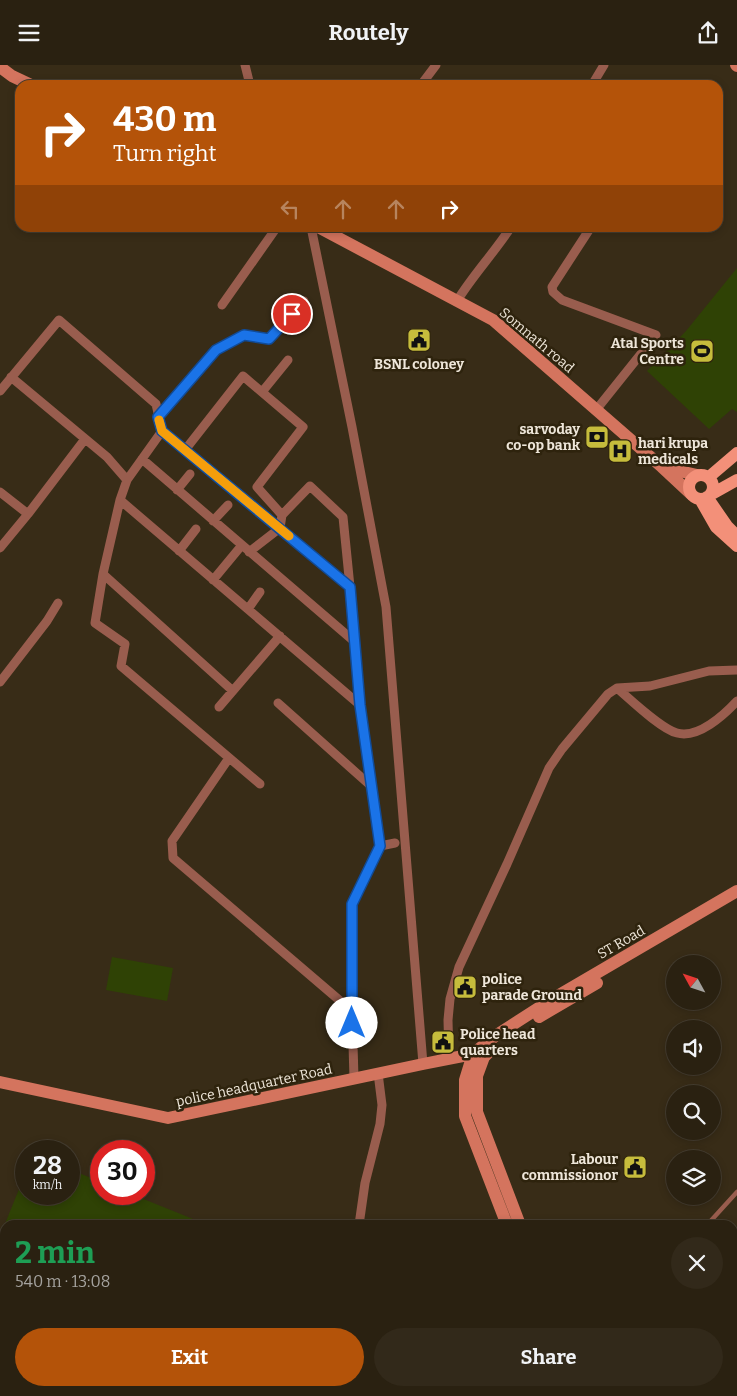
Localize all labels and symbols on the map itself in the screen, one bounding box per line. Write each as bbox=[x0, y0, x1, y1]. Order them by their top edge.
pin bbox=[271, 293, 313, 335]
street label: Somnath road bbox=[496, 304, 578, 377]
public building icon: BSNL coloney bbox=[406, 327, 432, 353]
place label: Atal Sports Centre bbox=[611, 335, 684, 368]
sports icon: Atal Sports Centre bbox=[689, 338, 715, 364]
place label: BSNL coloney bbox=[374, 356, 464, 373]
place label: sarvoday co-op bank bbox=[506, 421, 581, 454]
bank icon: sarvoday co-op bank bbox=[584, 424, 610, 450]
place label: hari krupa medicals bbox=[638, 435, 708, 468]
hospital icon: hari krupa medicals bbox=[607, 438, 633, 464]
street label: ST Road bbox=[595, 922, 648, 963]
north arrow bbox=[666, 955, 721, 1010]
place label: police parade Ground bbox=[482, 971, 582, 1004]
public building icon: police parade Ground bbox=[452, 974, 478, 1000]
position arrow bbox=[325, 996, 377, 1048]
place label: Police head quarters bbox=[460, 1026, 536, 1059]
public building icon: Police head quarters bbox=[430, 1029, 456, 1055]
street label: police headquarter Road bbox=[174, 1061, 334, 1110]
speed limit sign: 30 bbox=[90, 1140, 155, 1205]
place label: Labour commissionor bbox=[522, 1151, 618, 1184]
public building icon: Labour commissionor bbox=[622, 1154, 648, 1180]

